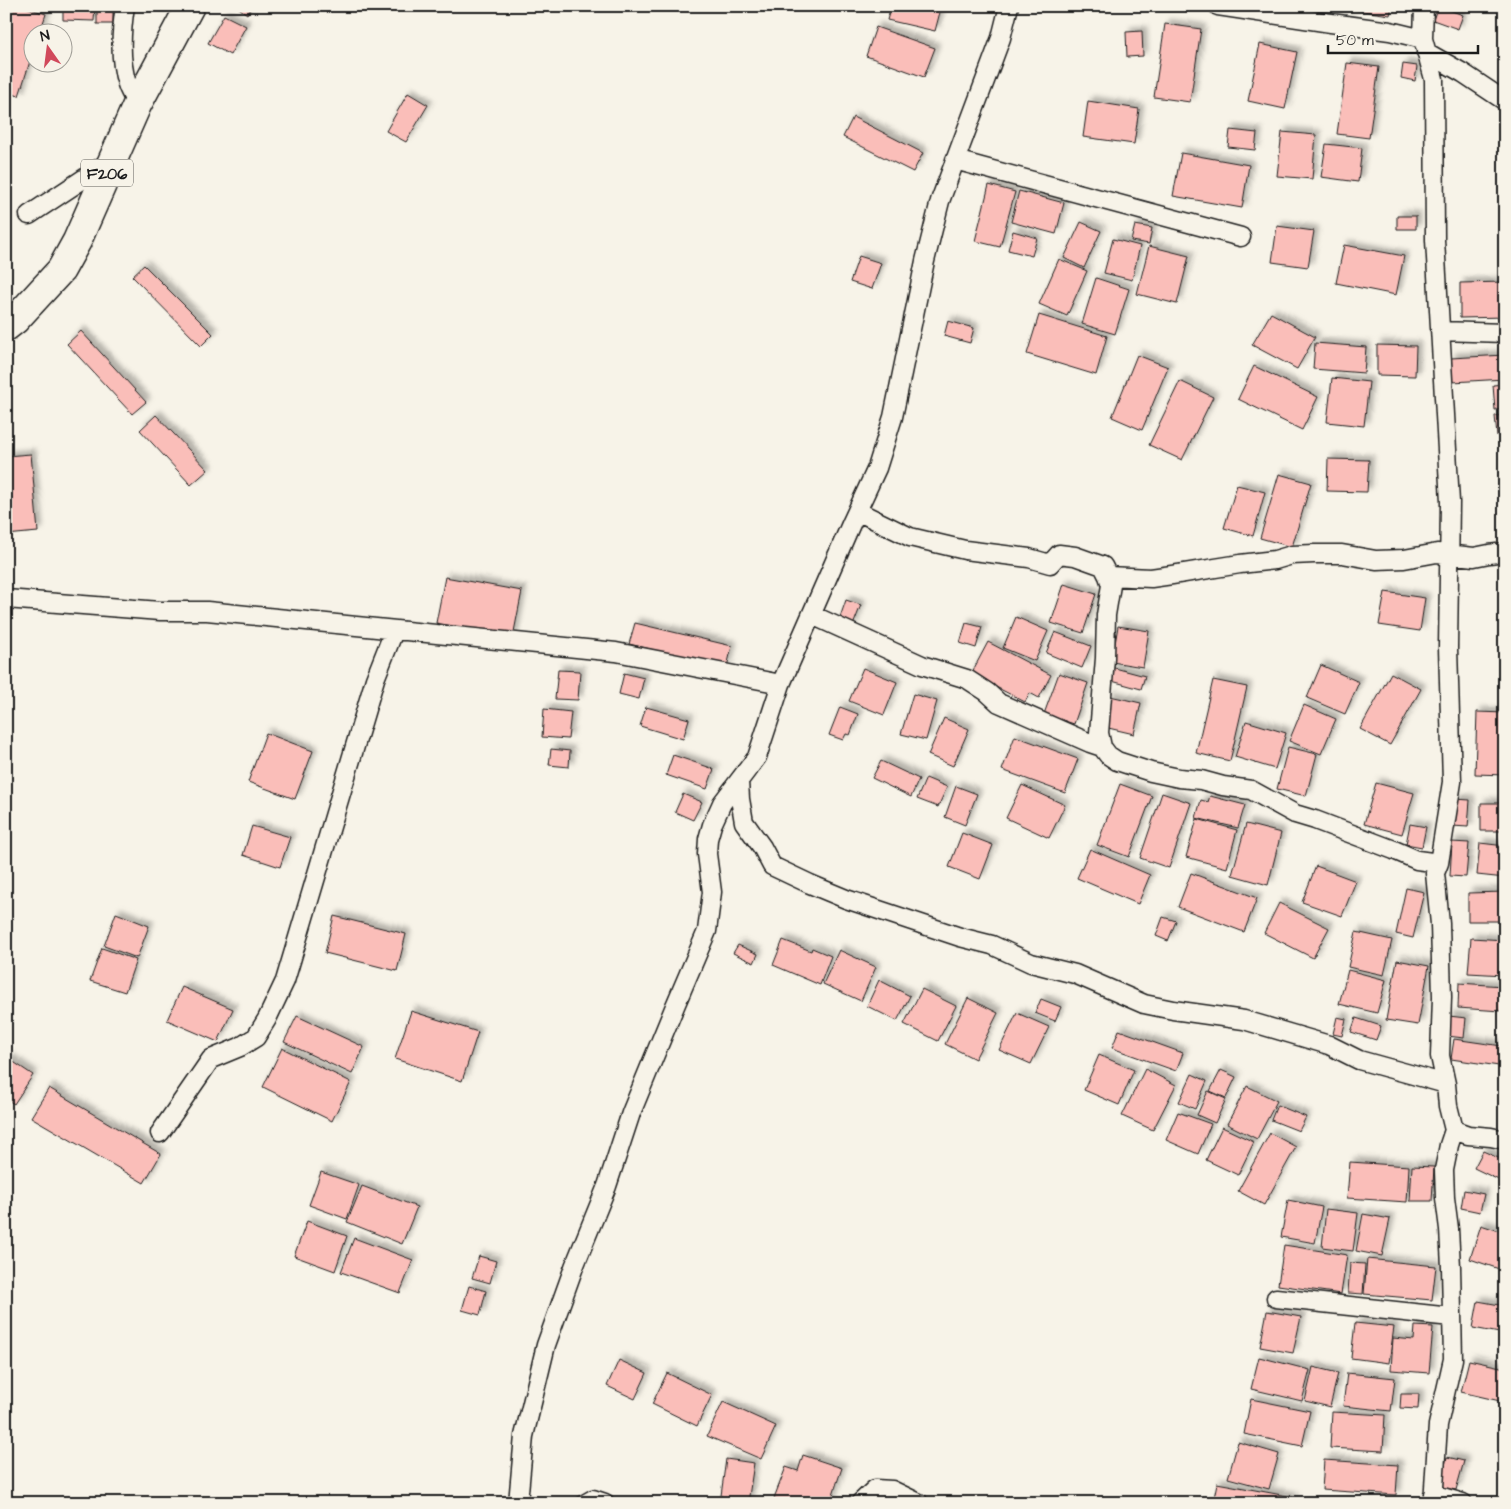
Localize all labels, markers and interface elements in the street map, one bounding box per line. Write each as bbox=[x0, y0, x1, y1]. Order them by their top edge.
north arrow bbox=[22, 22, 72, 72]
scale bar bbox=[1328, 22, 1478, 54]
text: N bbox=[38, 26, 52, 47]
text: 50 m bbox=[1336, 30, 1374, 51]
road number: F206 bbox=[81, 160, 133, 187]

